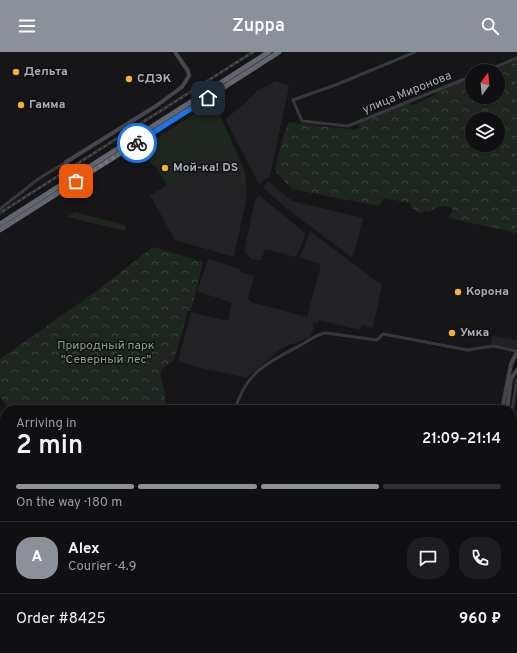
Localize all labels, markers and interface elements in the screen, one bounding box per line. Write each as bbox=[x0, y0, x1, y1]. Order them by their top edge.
icon: menu bbox=[16, 15, 38, 37]
text: Zuppa bbox=[232, 15, 285, 38]
icon: search bbox=[479, 15, 501, 37]
place label: Дельта bbox=[24, 64, 68, 80]
north arrow bbox=[465, 64, 505, 104]
map controls bbox=[465, 64, 505, 152]
marker: Дельта bbox=[11, 67, 21, 77]
street label: улица Миронова bbox=[360, 68, 454, 118]
place label: СДЭК bbox=[137, 71, 172, 87]
marker: СДЭК bbox=[124, 74, 134, 84]
pin bbox=[191, 81, 225, 115]
icon: home bbox=[197, 87, 219, 109]
place label: Гамма bbox=[29, 97, 65, 113]
marker: Гамма bbox=[16, 100, 26, 110]
button: layers bbox=[465, 112, 505, 152]
courier bbox=[117, 123, 157, 163]
icon: bike bbox=[126, 132, 148, 154]
place label: Мой-ка! DS bbox=[173, 160, 238, 176]
marker: Мой-ка! DS bbox=[160, 163, 170, 173]
pin bbox=[59, 164, 93, 198]
icon: bag bbox=[65, 170, 87, 192]
place label: Корона bbox=[466, 284, 509, 300]
marker: Корона bbox=[453, 287, 463, 297]
place label: Умка bbox=[460, 325, 489, 341]
marker: Умка bbox=[447, 328, 457, 338]
park label: Природный парк "Северный лес" bbox=[57, 338, 155, 368]
text: Arriving in bbox=[16, 416, 77, 432]
text: 2 min bbox=[16, 430, 83, 463]
text: 21:09–21:14 bbox=[422, 430, 501, 449]
text: On the way · 180 m bbox=[16, 495, 122, 511]
button: chat bbox=[407, 537, 449, 579]
button: phone bbox=[459, 537, 501, 579]
text: Alex bbox=[68, 540, 100, 559]
text: A bbox=[32, 548, 42, 567]
text: Courier · 4.9 bbox=[68, 559, 136, 575]
text: Order #8425 bbox=[16, 610, 106, 629]
text: 960 ₽ bbox=[459, 610, 501, 629]

